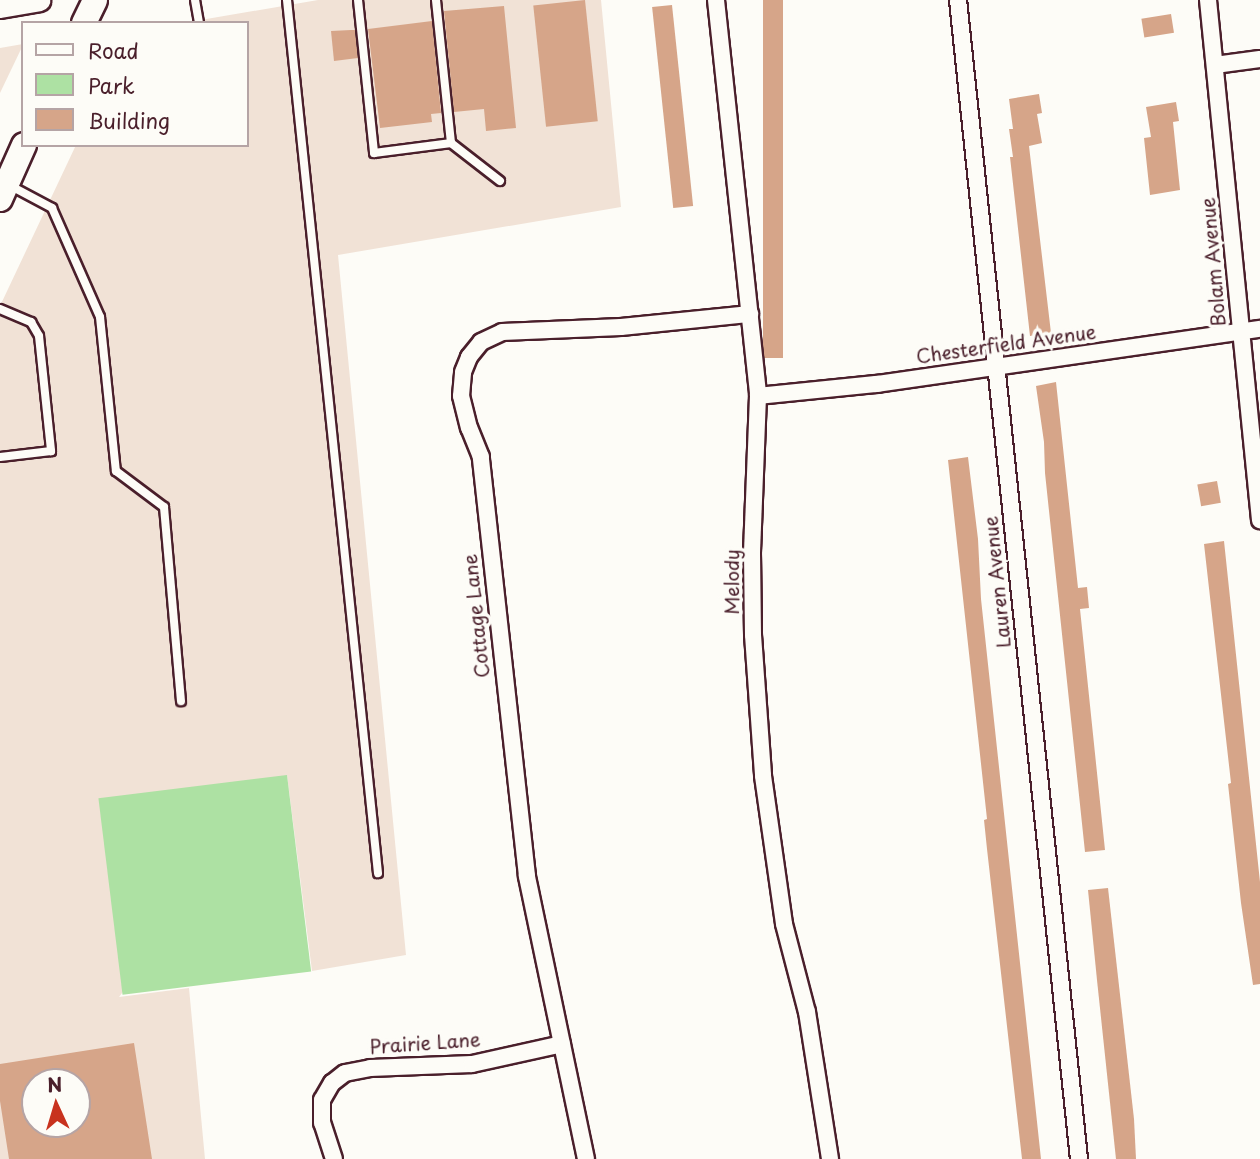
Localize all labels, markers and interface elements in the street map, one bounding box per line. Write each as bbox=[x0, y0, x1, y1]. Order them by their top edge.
legend bbox=[21, 21, 248, 147]
text: Road bbox=[88, 34, 139, 66]
text: Park bbox=[88, 69, 135, 101]
text: Building bbox=[88, 104, 170, 136]
street label: Bolam Avenue bbox=[1196, 197, 1230, 327]
street label: Chesterfield Avenue bbox=[915, 320, 1097, 368]
street label: Lauren Avenue bbox=[979, 514, 1015, 650]
street label: Melody bbox=[721, 549, 743, 615]
street label: Cottage Lane bbox=[458, 554, 494, 678]
street label: Prairie Lane bbox=[368, 1028, 482, 1058]
north arrow bbox=[21, 1068, 91, 1138]
text: N bbox=[46, 1070, 63, 1099]

